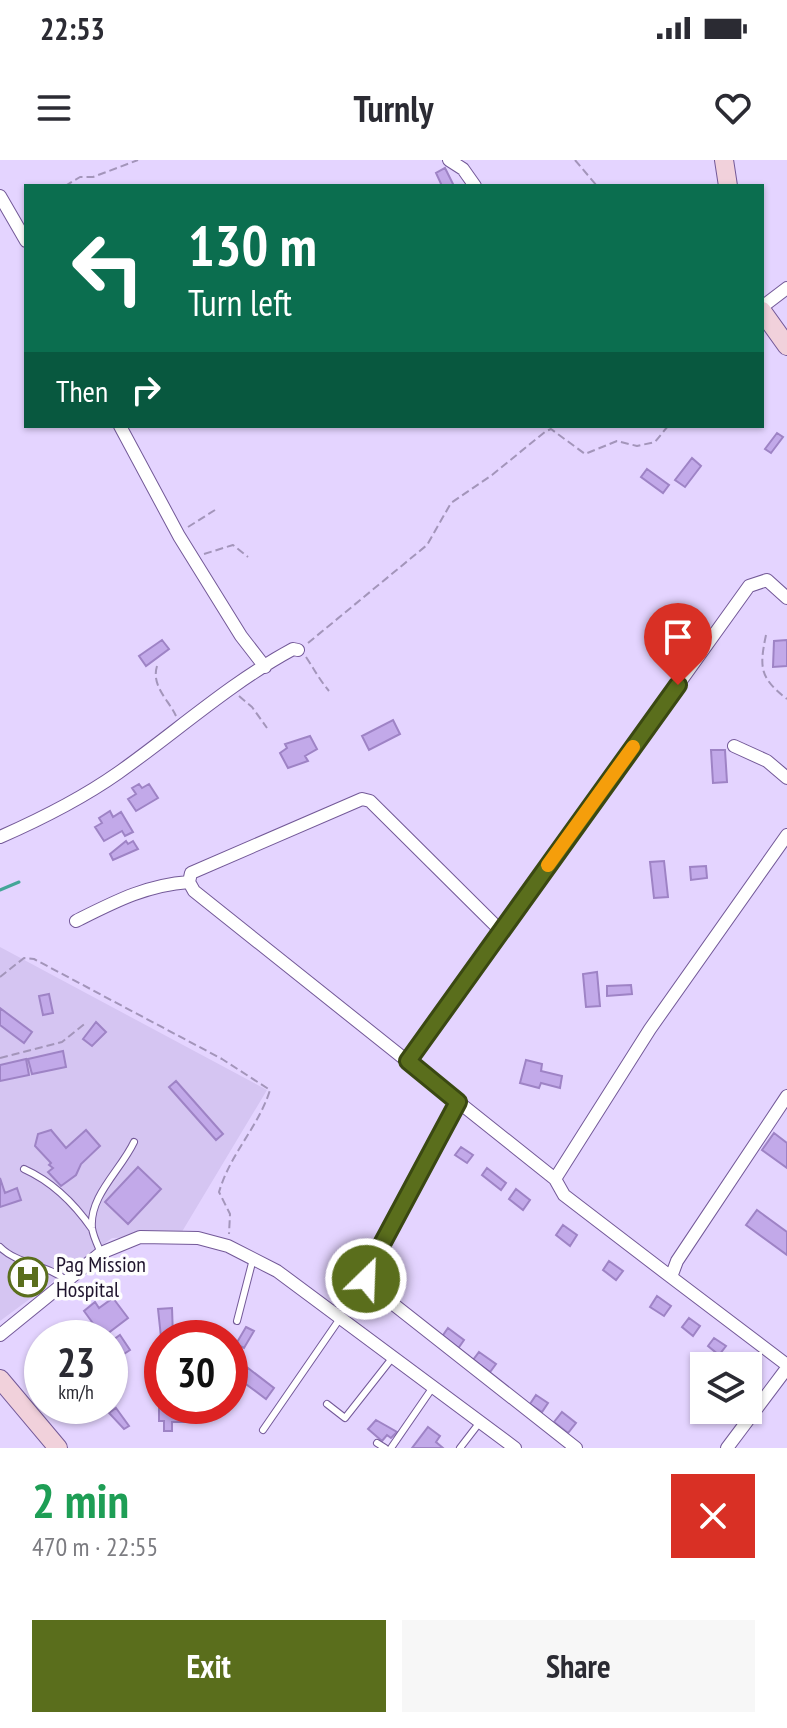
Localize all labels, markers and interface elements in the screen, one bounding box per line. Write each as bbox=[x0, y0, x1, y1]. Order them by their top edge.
text: 22:53 bbox=[40, 9, 105, 48]
text: Turnly bbox=[354, 85, 433, 132]
icon: menu bbox=[32, 86, 76, 130]
icon: heart bbox=[711, 86, 755, 130]
text: 130 m bbox=[188, 209, 317, 281]
icon: left bbox=[56, 216, 160, 320]
text: Turn left bbox=[188, 279, 292, 326]
icon: right bbox=[124, 368, 168, 412]
text: Then bbox=[56, 371, 108, 410]
pin bbox=[644, 603, 712, 685]
icon: arrive bbox=[656, 615, 700, 659]
position arrow bbox=[324, 1237, 408, 1321]
place label: Pag Mission Hospital bbox=[56, 1250, 146, 1303]
hospital icon: Pag Mission Hospital bbox=[7, 1256, 49, 1298]
speed limit sign: 30 bbox=[144, 1320, 248, 1424]
text: 23 bbox=[57, 1336, 95, 1388]
map controls bbox=[690, 1352, 762, 1424]
button: layers bbox=[690, 1352, 762, 1424]
text: km/h bbox=[58, 1379, 94, 1405]
text: 2 min bbox=[32, 1469, 129, 1531]
button: close bbox=[671, 1474, 755, 1558]
text: 470 m · 22:55 bbox=[32, 1530, 158, 1563]
button: Exit bbox=[32, 1620, 386, 1712]
button: Share bbox=[402, 1620, 755, 1712]

